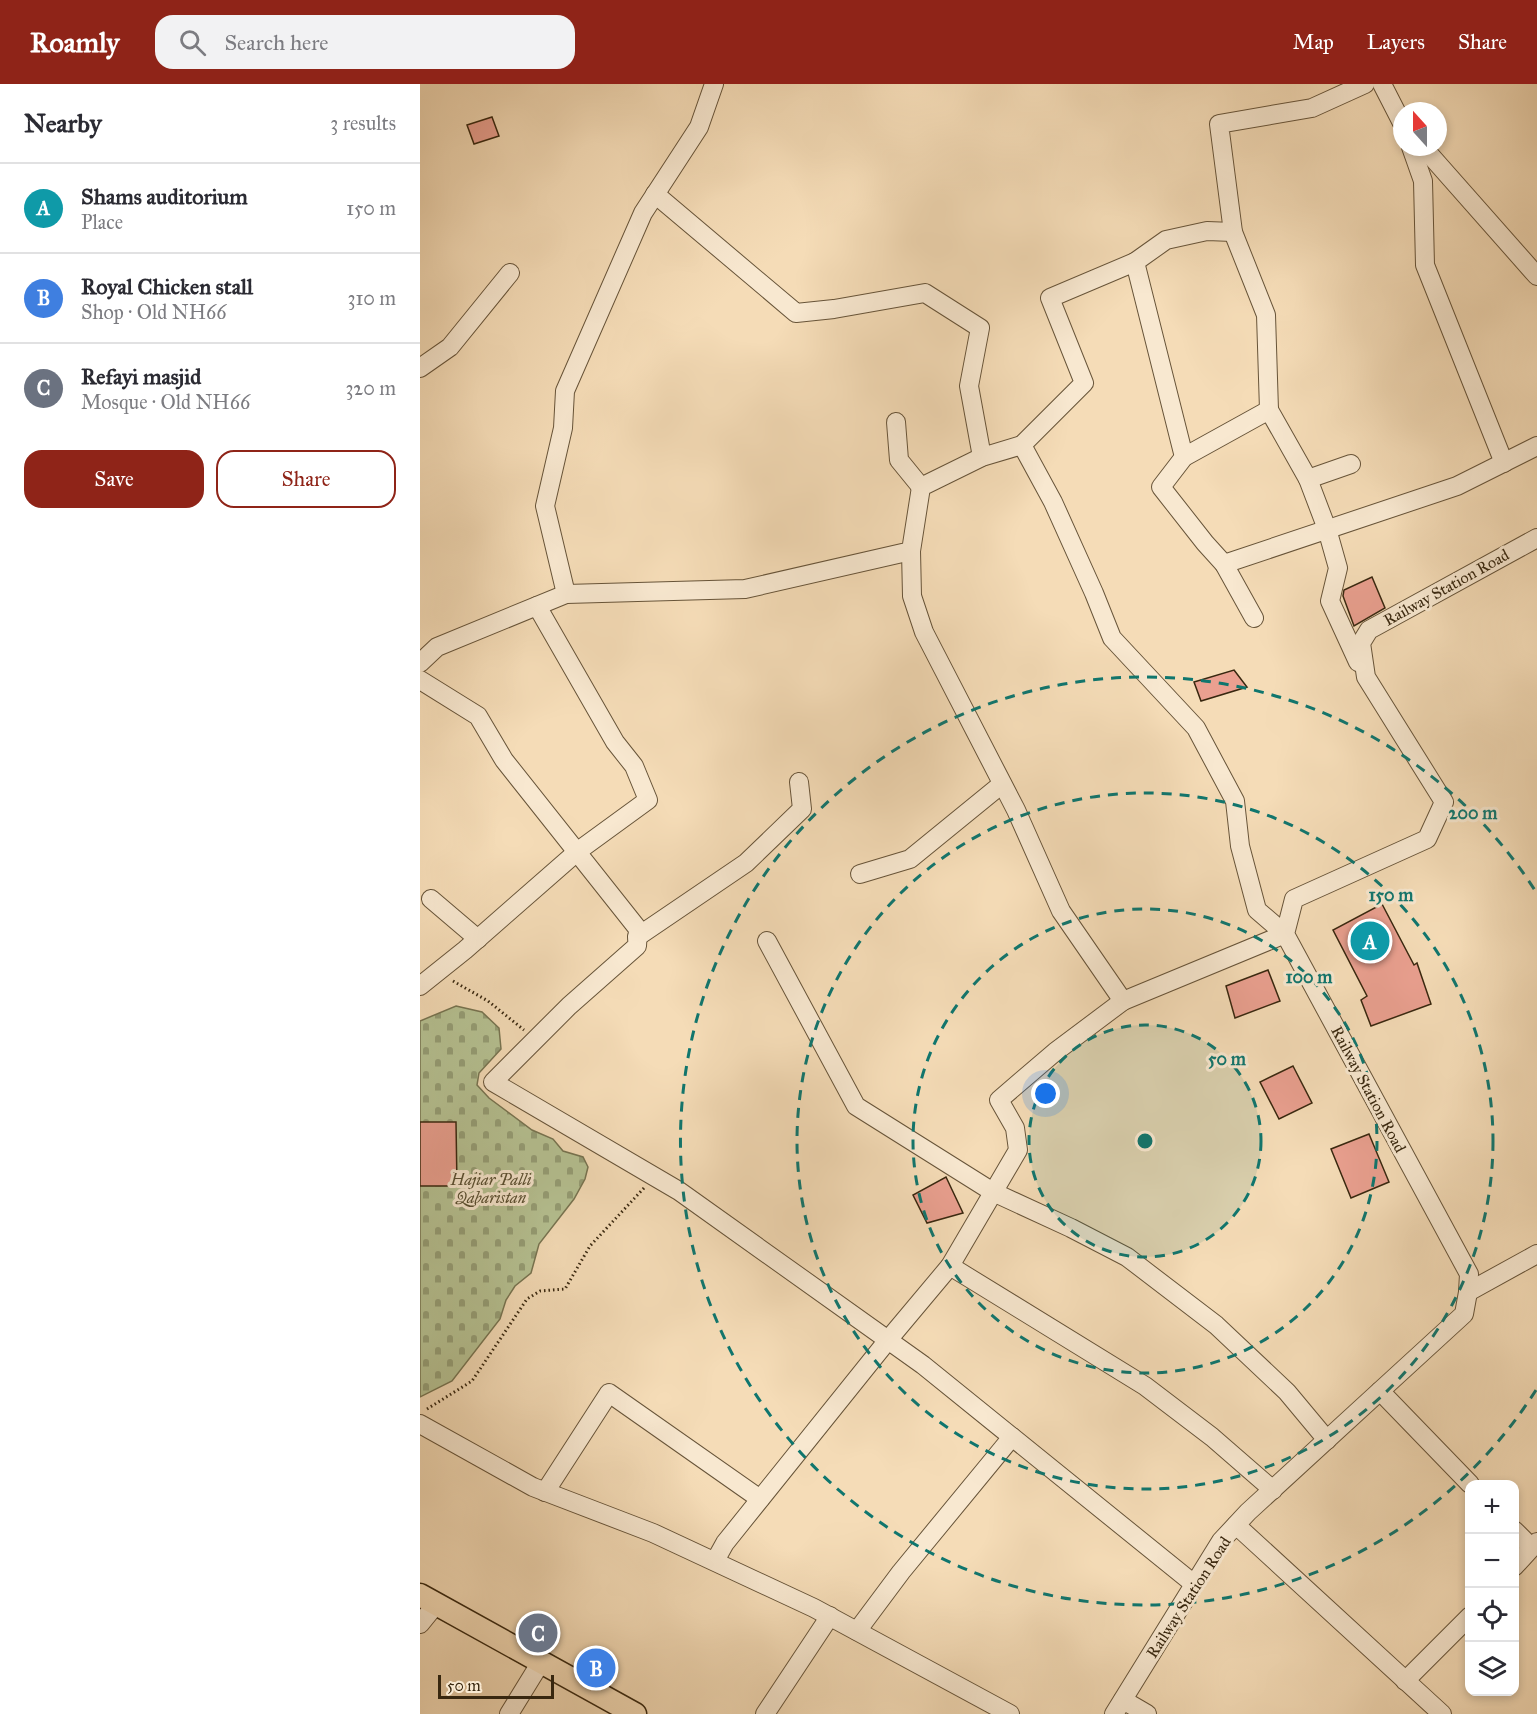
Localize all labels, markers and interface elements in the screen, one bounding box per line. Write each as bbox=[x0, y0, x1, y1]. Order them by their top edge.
search box bbox=[155, 15, 575, 69]
text: Roamly bbox=[30, 25, 119, 60]
icon: search bbox=[176, 26, 209, 59]
text: Search here bbox=[224, 29, 328, 56]
text: Map bbox=[1293, 29, 1334, 55]
text: Layers bbox=[1367, 29, 1425, 55]
text: Share bbox=[1458, 29, 1507, 55]
north arrow bbox=[1393, 102, 1447, 156]
text: Nearby bbox=[24, 107, 102, 139]
text: 3 results bbox=[330, 111, 396, 135]
text: Shams auditorium bbox=[81, 183, 248, 210]
text: A bbox=[37, 196, 50, 220]
text: 150 m bbox=[346, 196, 396, 220]
text: Place bbox=[81, 210, 123, 234]
text: Royal Chicken stall bbox=[81, 273, 253, 300]
text: B bbox=[37, 286, 50, 310]
text: 310 m bbox=[347, 286, 396, 310]
text: Shop · Old NH66 bbox=[81, 300, 226, 324]
text: Refayi masjid bbox=[81, 363, 201, 390]
text: C bbox=[37, 376, 50, 400]
text: 320 m bbox=[345, 376, 396, 400]
text: Mosque · Old NH66 bbox=[81, 390, 250, 414]
button: Save bbox=[24, 450, 204, 508]
button: Share bbox=[216, 450, 396, 508]
street label: Railway Station Road bbox=[1380, 545, 1512, 630]
text: 200 m bbox=[1449, 802, 1498, 824]
text: 150 m bbox=[1369, 884, 1414, 906]
pin: A bbox=[1350, 918, 1390, 964]
text: 100 m bbox=[1286, 966, 1333, 988]
street label: Railway Station Road bbox=[1327, 1023, 1410, 1156]
text: 50 m bbox=[1208, 1048, 1247, 1070]
your location bbox=[1031, 1079, 1060, 1108]
centre of rings bbox=[1135, 1131, 1155, 1151]
park label: Hajiar Palli Qabaristan bbox=[450, 1170, 532, 1207]
map controls bbox=[1465, 1480, 1519, 1696]
button: + bbox=[1465, 1480, 1519, 1534]
street label: Railway Station Road bbox=[1142, 1533, 1235, 1661]
button: − bbox=[1465, 1534, 1519, 1588]
button: locate bbox=[1465, 1588, 1519, 1642]
pin: C bbox=[518, 1610, 558, 1656]
button: layers bbox=[1465, 1642, 1519, 1696]
pin: B bbox=[576, 1646, 615, 1690]
scale bar bbox=[438, 1672, 554, 1700]
text: 50 m bbox=[447, 1676, 481, 1695]

